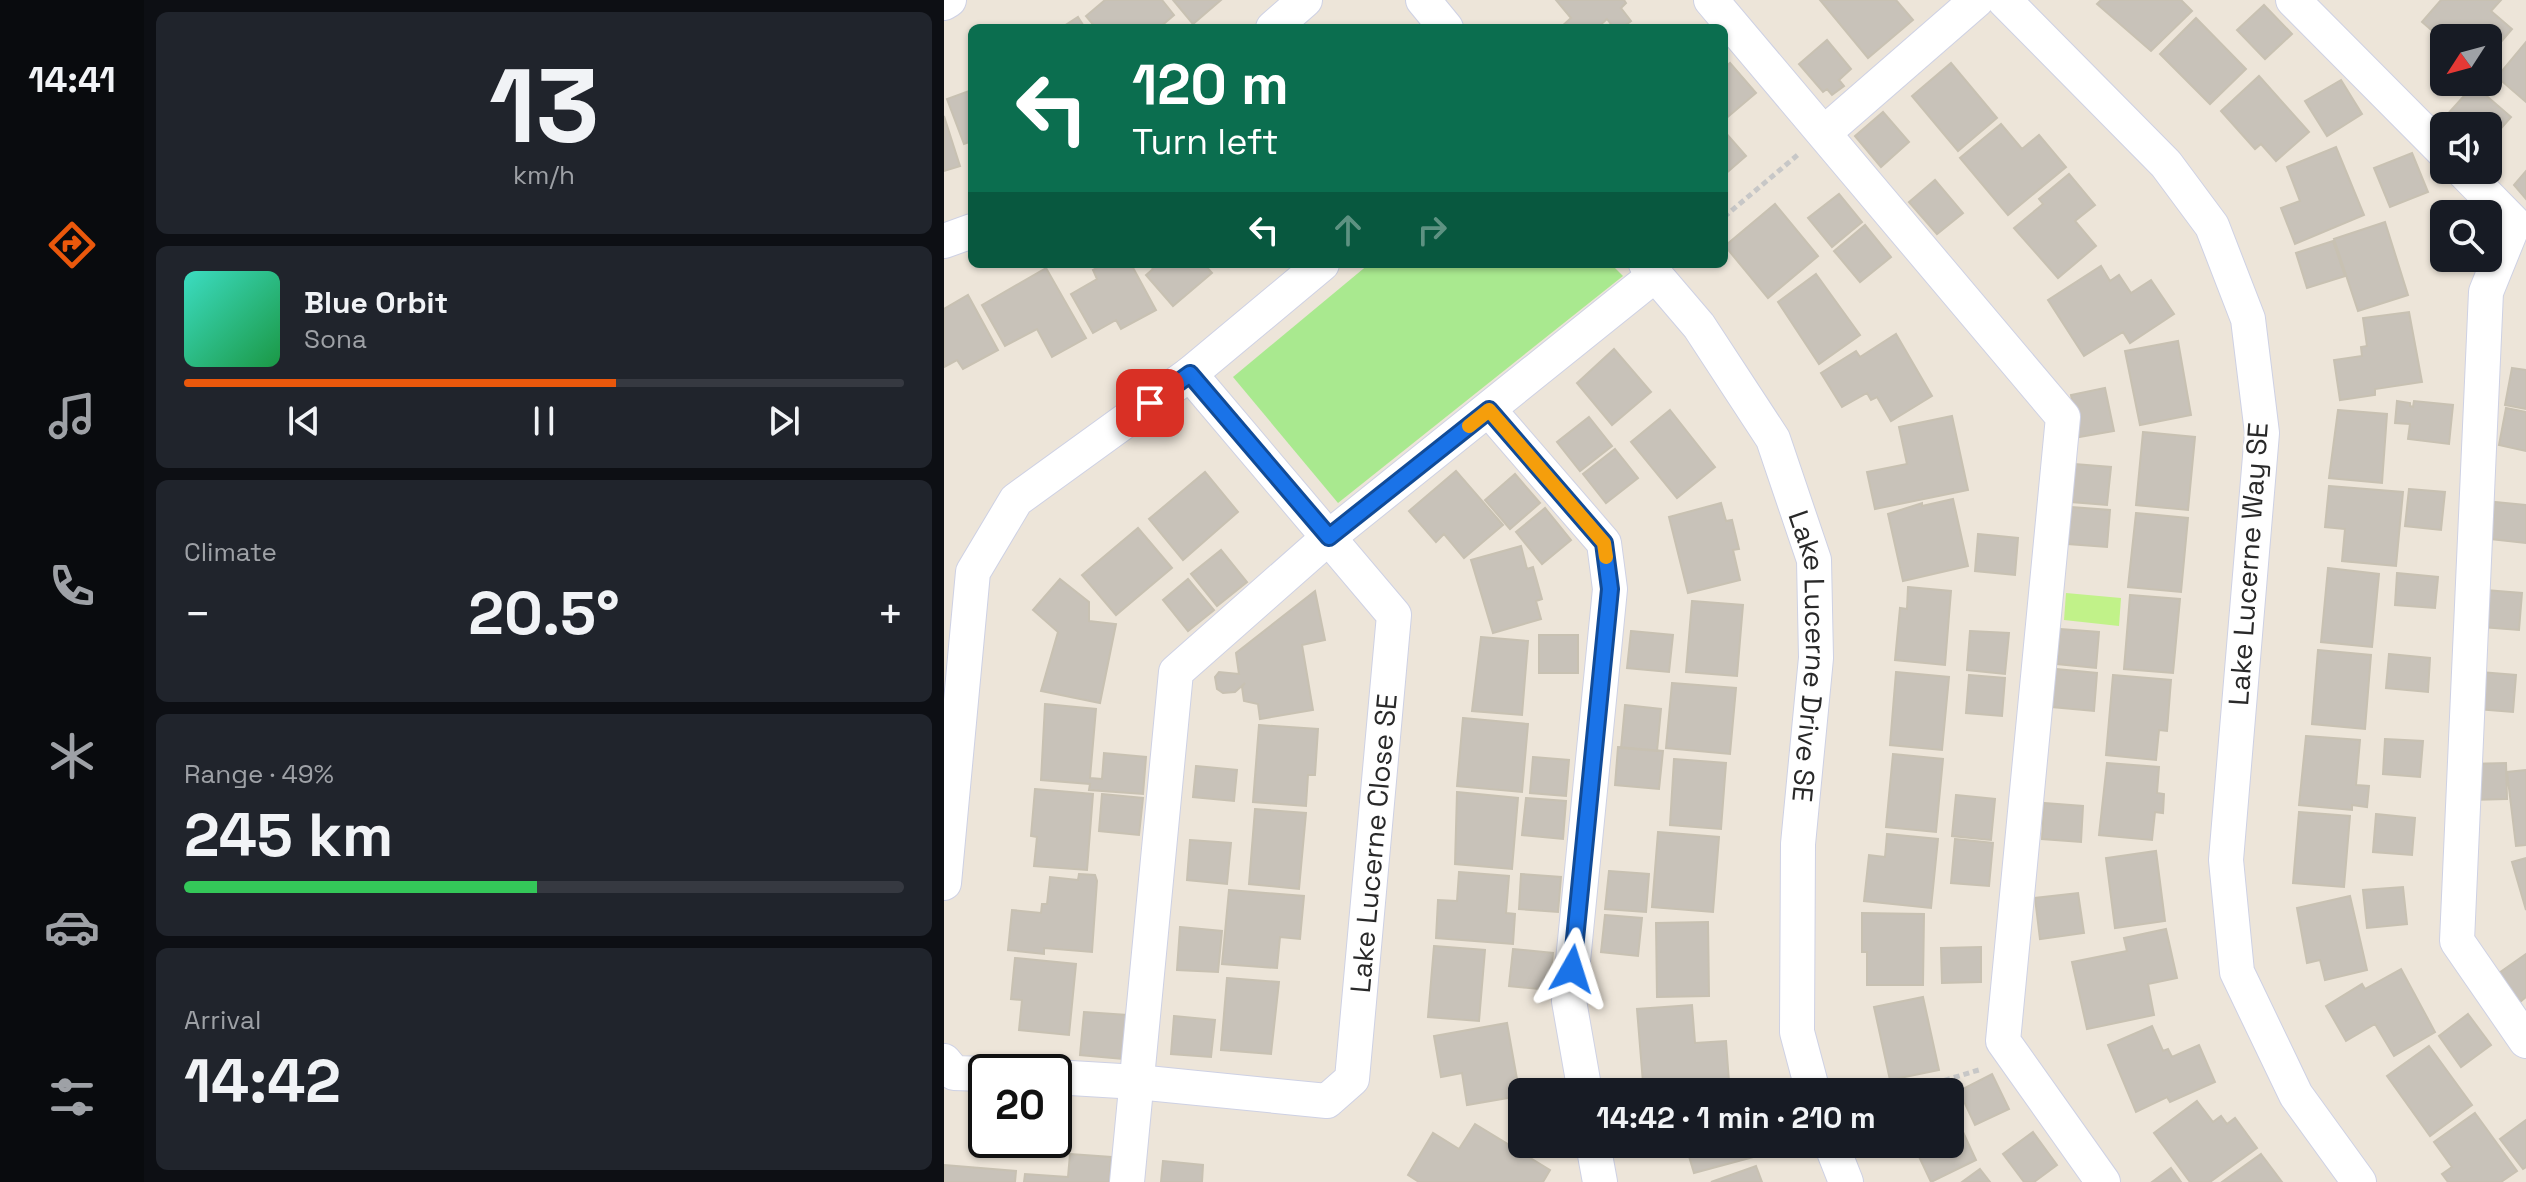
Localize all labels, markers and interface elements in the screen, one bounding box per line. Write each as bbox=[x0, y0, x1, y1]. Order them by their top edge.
north arrow bbox=[2430, 24, 2502, 96]
map controls bbox=[2430, 24, 2502, 272]
text: 13 bbox=[489, 40, 599, 172]
text: 120 m bbox=[1132, 49, 1289, 120]
icon: left bbox=[1000, 56, 1104, 160]
text: 14:41 bbox=[28, 57, 116, 103]
button: sound bbox=[2430, 112, 2502, 184]
text: Turn left bbox=[1132, 119, 1279, 165]
text: km/h bbox=[513, 158, 575, 192]
button: search bbox=[2430, 200, 2502, 272]
icon: left bbox=[1242, 208, 1286, 252]
icon: ahead bbox=[1326, 208, 1370, 252]
icon: right bbox=[1410, 208, 1454, 252]
icon: directions bbox=[44, 217, 100, 273]
text: Blue Orbit bbox=[304, 283, 448, 322]
text: Sona bbox=[304, 322, 367, 356]
pin bbox=[1116, 369, 1184, 437]
icon: arrive bbox=[1128, 381, 1172, 425]
icon: music bbox=[44, 388, 100, 444]
icon: previous bbox=[282, 399, 326, 443]
icon: pause bbox=[522, 399, 566, 443]
icon: next bbox=[762, 399, 806, 443]
street label: Lake Lucerne Way SE bbox=[2220, 421, 2276, 707]
street label: Lake Lucerne Drive SE bbox=[1780, 506, 1834, 804]
text: Climate bbox=[184, 535, 277, 569]
icon: phone bbox=[44, 558, 100, 614]
text: 20.5° bbox=[468, 575, 620, 652]
text: − bbox=[184, 586, 211, 642]
text: + bbox=[877, 586, 904, 642]
street label: Lake Lucerne Close SE bbox=[1342, 692, 1405, 995]
icon: climate bbox=[44, 728, 100, 784]
text: Range · 49% bbox=[184, 757, 334, 791]
text: 245 km bbox=[184, 797, 393, 874]
icon: car bbox=[44, 899, 100, 955]
position arrow bbox=[1530, 927, 1614, 1011]
text: Arrival bbox=[184, 1003, 261, 1037]
text: 14:42 bbox=[184, 1043, 341, 1120]
speed limit sign: 20 bbox=[968, 1054, 1072, 1158]
icon: filters bbox=[44, 1069, 100, 1125]
text: 14:42 · 1 min · 210 m bbox=[1596, 1098, 1876, 1137]

